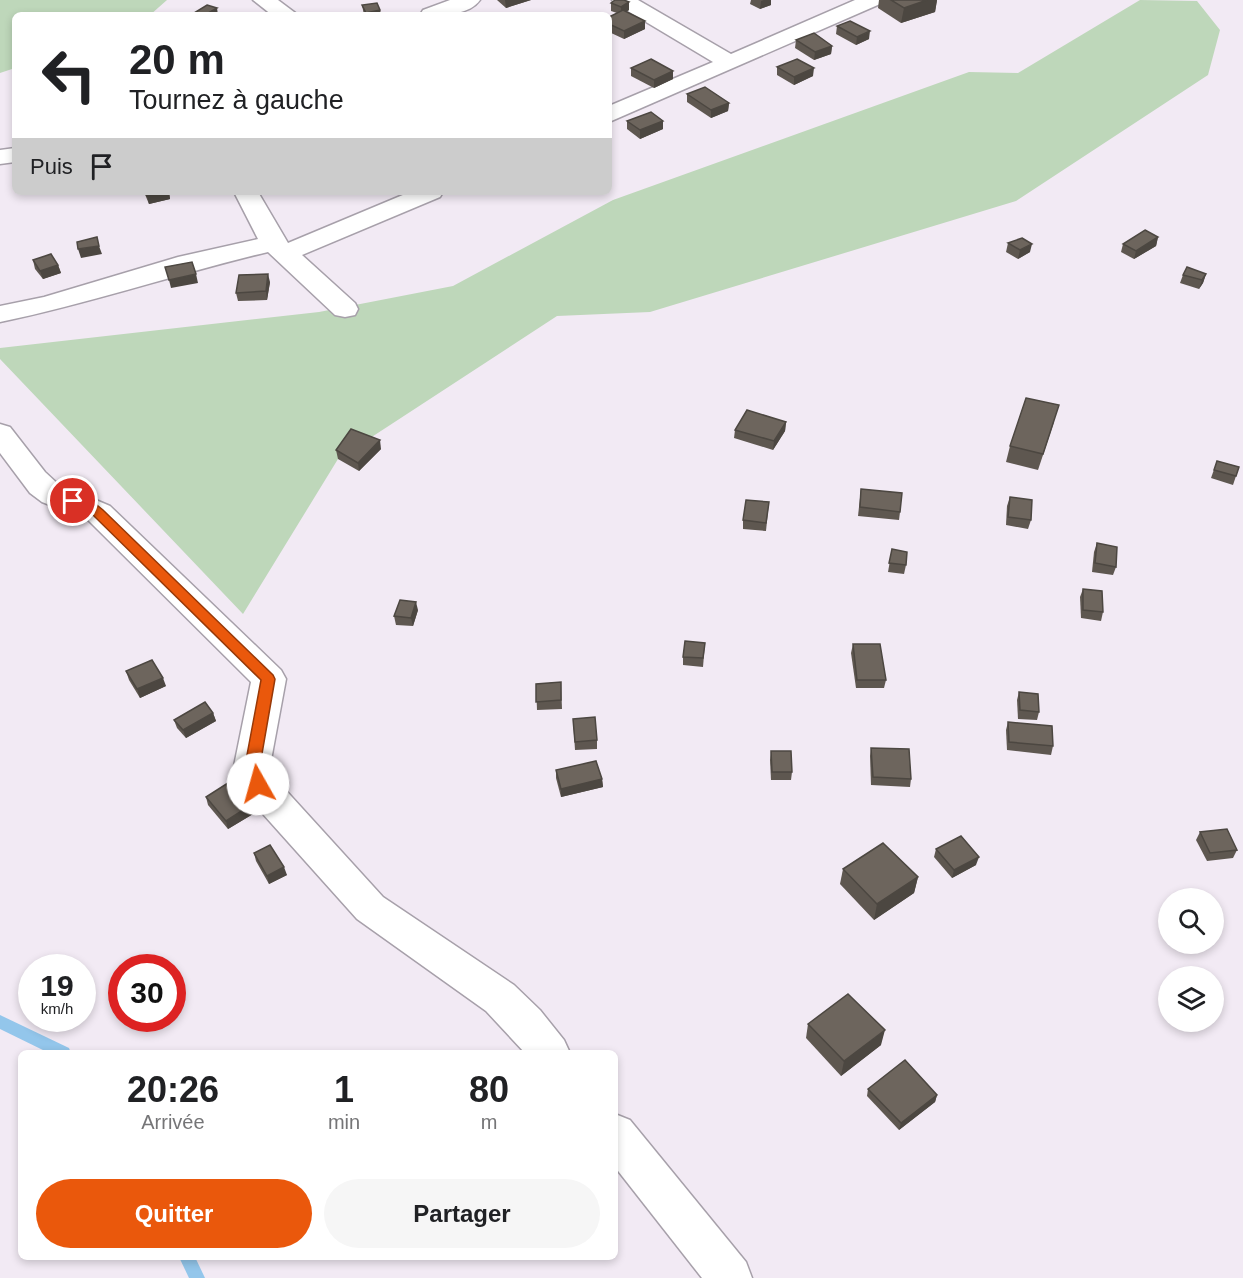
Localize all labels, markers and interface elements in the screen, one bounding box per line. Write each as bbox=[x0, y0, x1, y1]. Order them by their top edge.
icon: left bbox=[30, 36, 108, 114]
text: 20 m bbox=[129, 36, 225, 83]
text: Tournez à gauche bbox=[129, 85, 344, 115]
icon: arrive bbox=[85, 150, 118, 183]
text: Puis bbox=[30, 154, 73, 179]
pin bbox=[47, 475, 98, 526]
icon: arrive bbox=[56, 484, 89, 517]
position arrow bbox=[226, 752, 290, 816]
map controls bbox=[1158, 888, 1224, 1032]
button: search bbox=[1158, 888, 1224, 954]
speed limit sign: 30 bbox=[108, 954, 186, 1032]
button: layers bbox=[1158, 966, 1224, 1032]
text: 19 bbox=[40, 969, 74, 1002]
text: km/h bbox=[41, 1000, 73, 1017]
text: 20:26 bbox=[127, 1069, 219, 1110]
text: 1 bbox=[334, 1069, 354, 1110]
text: 80 bbox=[469, 1069, 509, 1110]
text: Arrivée bbox=[141, 1111, 205, 1133]
text: min bbox=[328, 1111, 360, 1133]
text: m bbox=[481, 1111, 497, 1133]
button: Quitter bbox=[36, 1179, 312, 1248]
button: Partager bbox=[324, 1179, 600, 1248]

